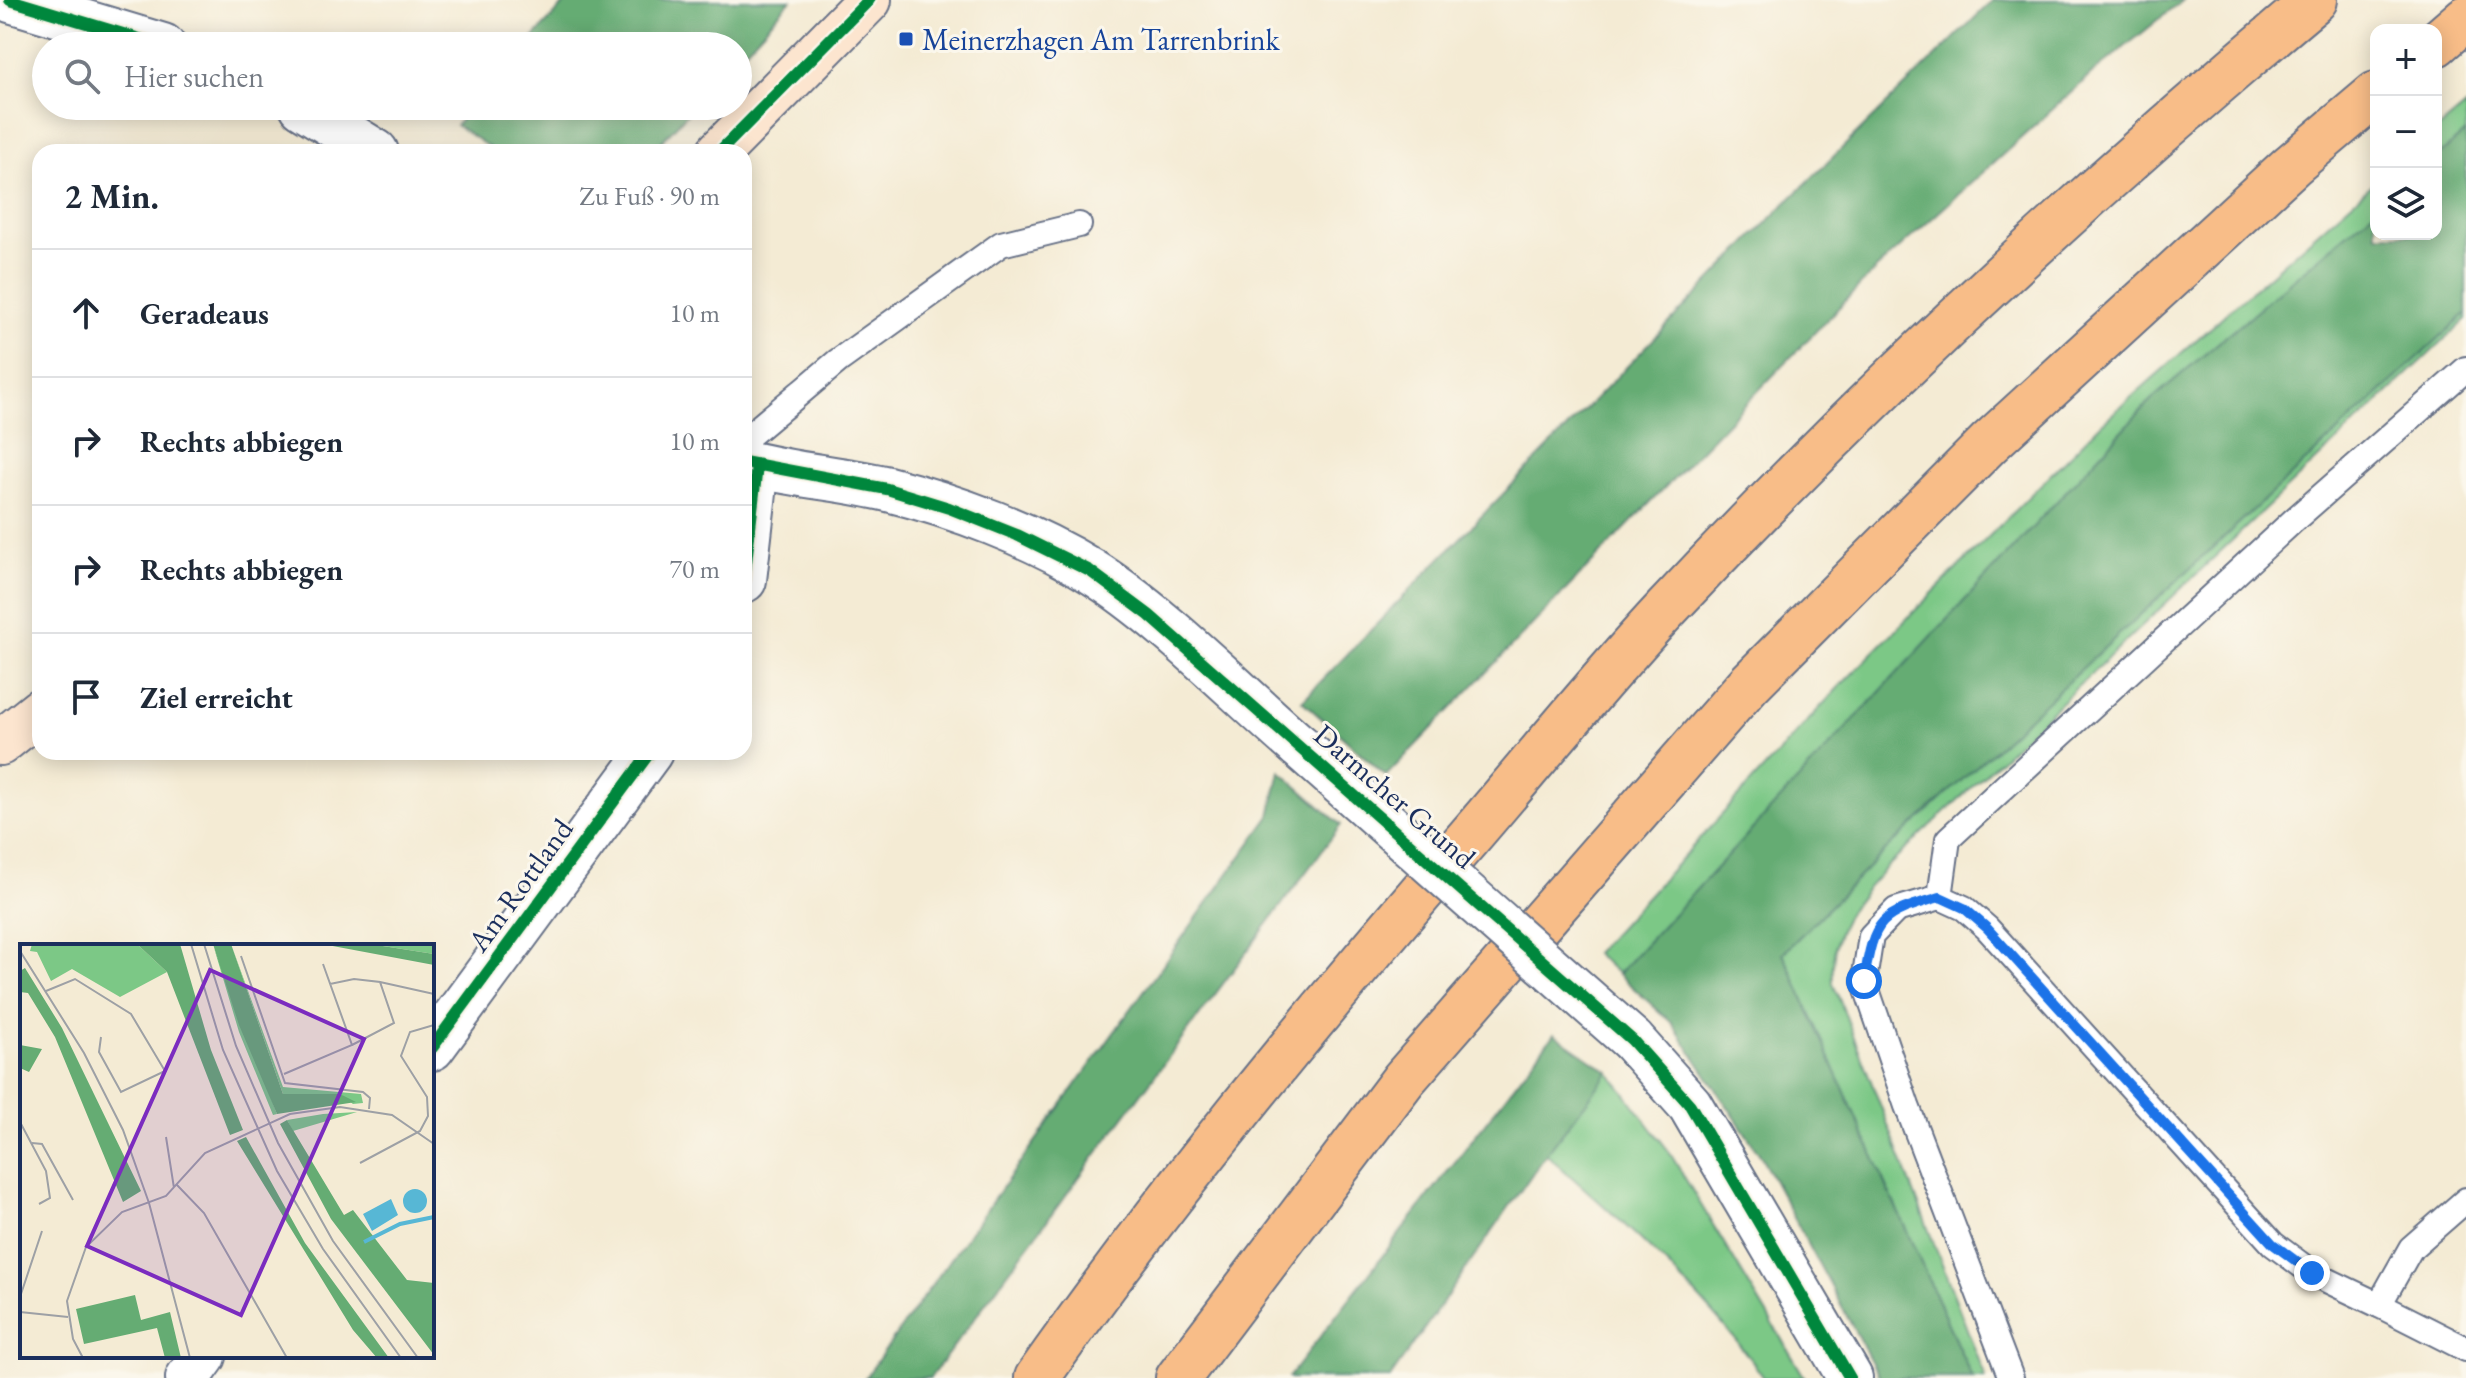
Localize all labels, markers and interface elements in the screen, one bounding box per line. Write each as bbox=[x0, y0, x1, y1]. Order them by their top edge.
place label: Meinerzhagen Am Tarrenbrink bbox=[922, 20, 1281, 59]
map controls bbox=[2370, 24, 2442, 240]
button: + bbox=[2370, 24, 2442, 96]
marker: Meinerzhagen Am Tarrenbrink bbox=[897, 30, 915, 48]
search box bbox=[32, 32, 752, 120]
icon: search bbox=[60, 54, 104, 98]
text: Hier suchen bbox=[124, 57, 264, 96]
button: − bbox=[2370, 96, 2442, 168]
button: layers bbox=[2370, 168, 2442, 240]
text: 2 Min. bbox=[64, 174, 159, 218]
text: Zu Fuß · 90 m bbox=[579, 179, 720, 213]
icon: ahead bbox=[64, 291, 108, 335]
text: Geradeaus bbox=[140, 294, 269, 333]
text: 10 m bbox=[670, 296, 720, 330]
icon: right bbox=[64, 419, 108, 463]
text: Rechts abbiegen bbox=[140, 422, 343, 461]
text: 10 m bbox=[670, 424, 720, 458]
icon: right bbox=[64, 547, 108, 591]
text: Rechts abbiegen bbox=[140, 550, 343, 589]
text: 70 m bbox=[670, 552, 720, 586]
icon: arrive bbox=[64, 675, 108, 719]
text: Ziel erreicht bbox=[140, 678, 293, 717]
street label: Darmcher Grund bbox=[1306, 715, 1485, 878]
street label: Am Rottland bbox=[458, 810, 582, 960]
inset map bbox=[20, 944, 434, 1358]
route start bbox=[1846, 963, 1882, 999]
route end bbox=[2294, 1255, 2330, 1291]

